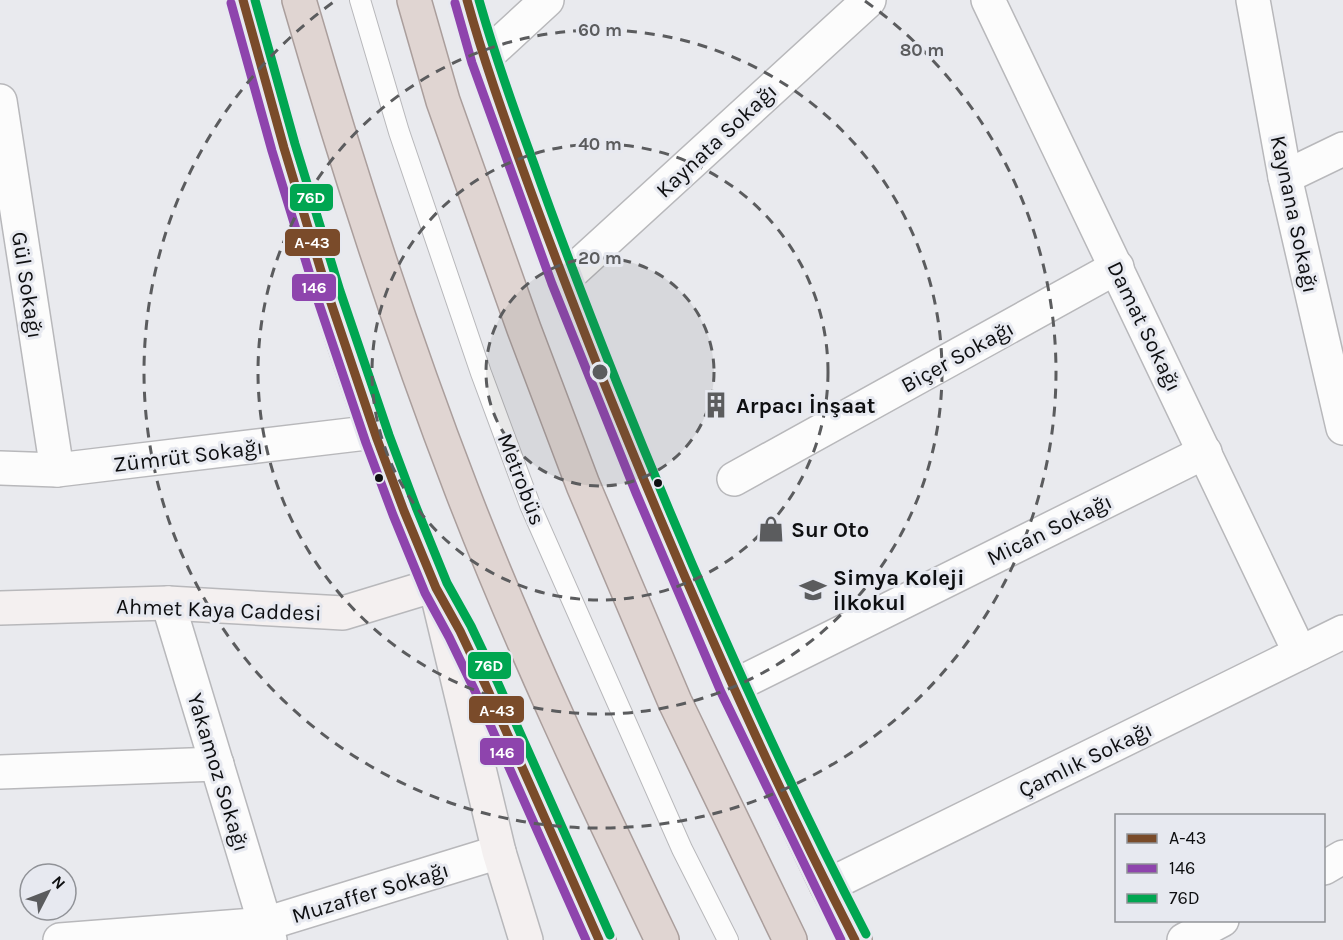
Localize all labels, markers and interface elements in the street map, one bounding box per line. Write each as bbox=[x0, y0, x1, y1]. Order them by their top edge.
text: 60 m bbox=[578, 19, 622, 41]
text: 80 m bbox=[900, 39, 944, 61]
street label: Kaynata Sokağı bbox=[651, 78, 782, 203]
text: 40 m bbox=[578, 133, 622, 155]
street label: Kaynana Sokağı bbox=[1265, 133, 1323, 295]
line badge: 76D bbox=[289, 183, 334, 212]
text: 76D bbox=[297, 188, 325, 207]
line badge: A-43 bbox=[284, 228, 341, 257]
street label: Gül Sokağı bbox=[6, 230, 48, 340]
text: A-43 bbox=[294, 233, 330, 252]
text: 20 m bbox=[578, 247, 622, 269]
street label: Damat Sokağı bbox=[1101, 257, 1187, 396]
line badge: 146 bbox=[291, 273, 337, 302]
text: 146 bbox=[302, 278, 326, 297]
street label: Biçer Sokağı bbox=[897, 315, 1018, 399]
centre of rings bbox=[590, 362, 610, 382]
building icon: Arpacı İnşaat bbox=[701, 390, 731, 420]
place label: Arpacı İnşaat bbox=[736, 393, 876, 419]
street label: Metrobüs bbox=[492, 430, 550, 529]
street label: Zümrüt Sokağı bbox=[112, 434, 264, 478]
unlabelled marker bbox=[373, 472, 385, 484]
unlabelled marker bbox=[652, 477, 664, 489]
street label: Mican Sokağı bbox=[983, 488, 1116, 571]
shop icon: Sur Oto bbox=[756, 514, 786, 544]
place label: Sur Oto bbox=[791, 517, 869, 543]
place label: Simya Koleji İlkokul bbox=[833, 565, 964, 616]
school or university icon: Simya Koleji İlkokul bbox=[798, 575, 828, 605]
street label: Ahmet Kaya Caddesi bbox=[116, 593, 322, 627]
line badge: 76D bbox=[467, 651, 512, 680]
text: 76D bbox=[475, 656, 503, 675]
street label: Yakamoz Sokağı bbox=[182, 690, 255, 855]
line badge: A-43 bbox=[468, 695, 525, 724]
text: A-43 bbox=[479, 701, 515, 720]
street label: Çamlık Sokağı bbox=[1014, 716, 1156, 803]
line badge: 146 bbox=[479, 737, 525, 766]
text: 146 bbox=[490, 743, 514, 762]
legend bbox=[1115, 814, 1325, 922]
text: A-43 bbox=[1169, 827, 1206, 849]
street label: Muzaffer Sokağı bbox=[289, 857, 452, 929]
text: 146 bbox=[1169, 857, 1195, 879]
north arrow bbox=[18, 862, 78, 922]
text: N bbox=[48, 872, 70, 893]
text: 76D bbox=[1169, 887, 1200, 909]

